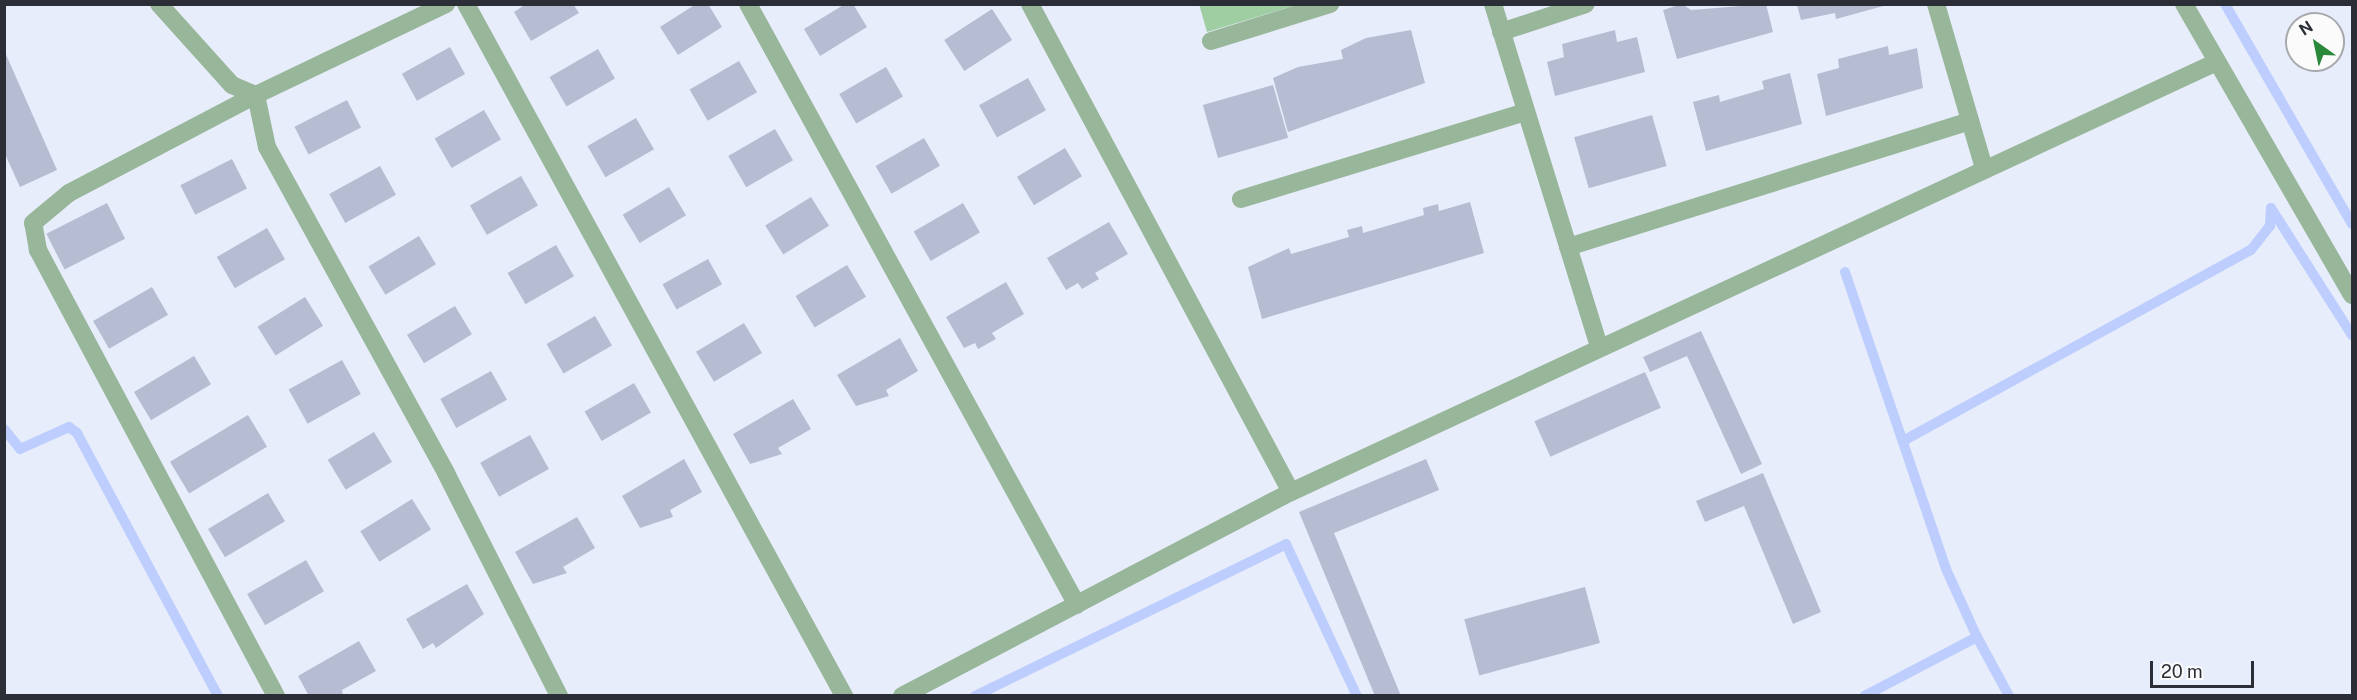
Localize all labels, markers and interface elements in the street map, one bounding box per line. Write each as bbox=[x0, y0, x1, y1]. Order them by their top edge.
north arrow bbox=[2285, 12, 2345, 72]
text: N bbox=[2296, 17, 2316, 40]
scale bar bbox=[2153, 649, 2256, 687]
text: 20 m bbox=[2161, 661, 2203, 682]

